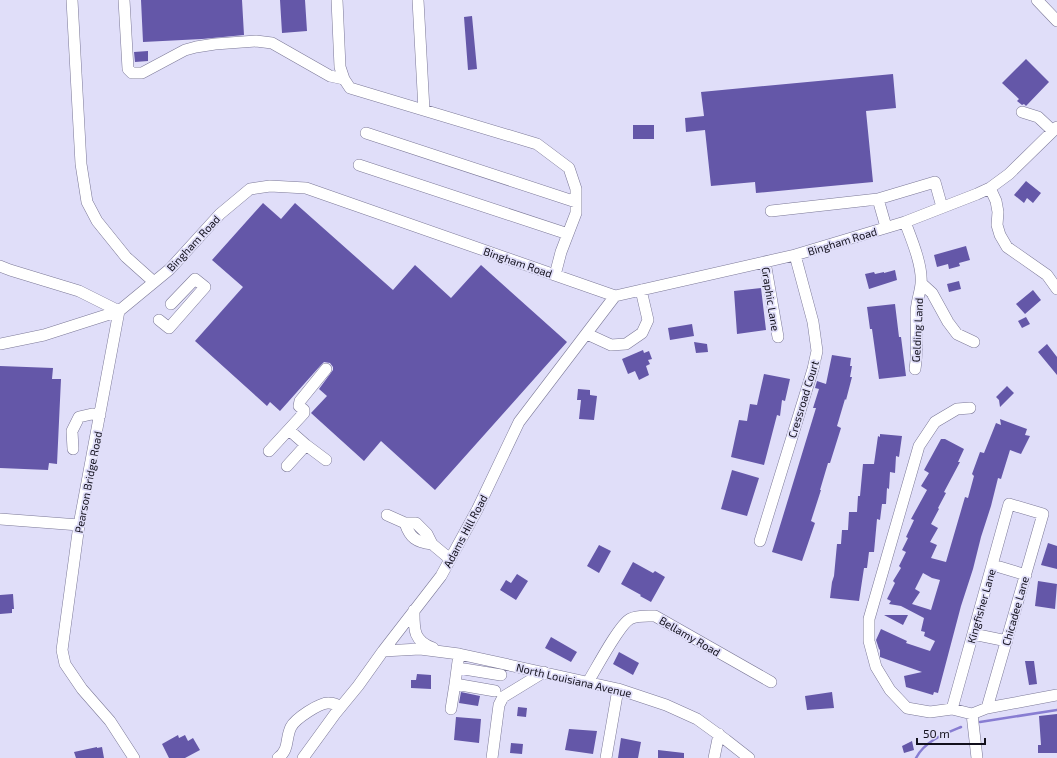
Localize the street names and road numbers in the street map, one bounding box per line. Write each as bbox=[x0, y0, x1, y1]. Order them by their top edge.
street label: Bingham Road bbox=[164, 212, 222, 274]
street label: Bingham Road bbox=[806, 224, 878, 258]
street label: Bingham Road bbox=[482, 244, 554, 280]
street label: Graphic Lane bbox=[760, 266, 782, 332]
street label: Gelding Land bbox=[909, 297, 925, 363]
street label: Cressroad Court bbox=[785, 359, 821, 439]
street label: Pearson Bridge Road bbox=[72, 430, 104, 534]
street label: Adams Hill Road bbox=[440, 492, 490, 570]
street label: Kingfisher Lane bbox=[964, 567, 998, 645]
street label: Chicadee Lane bbox=[999, 575, 1031, 647]
street label: Bellamy Road bbox=[657, 613, 723, 659]
street label: North Louisiana Avenue bbox=[515, 660, 633, 700]

